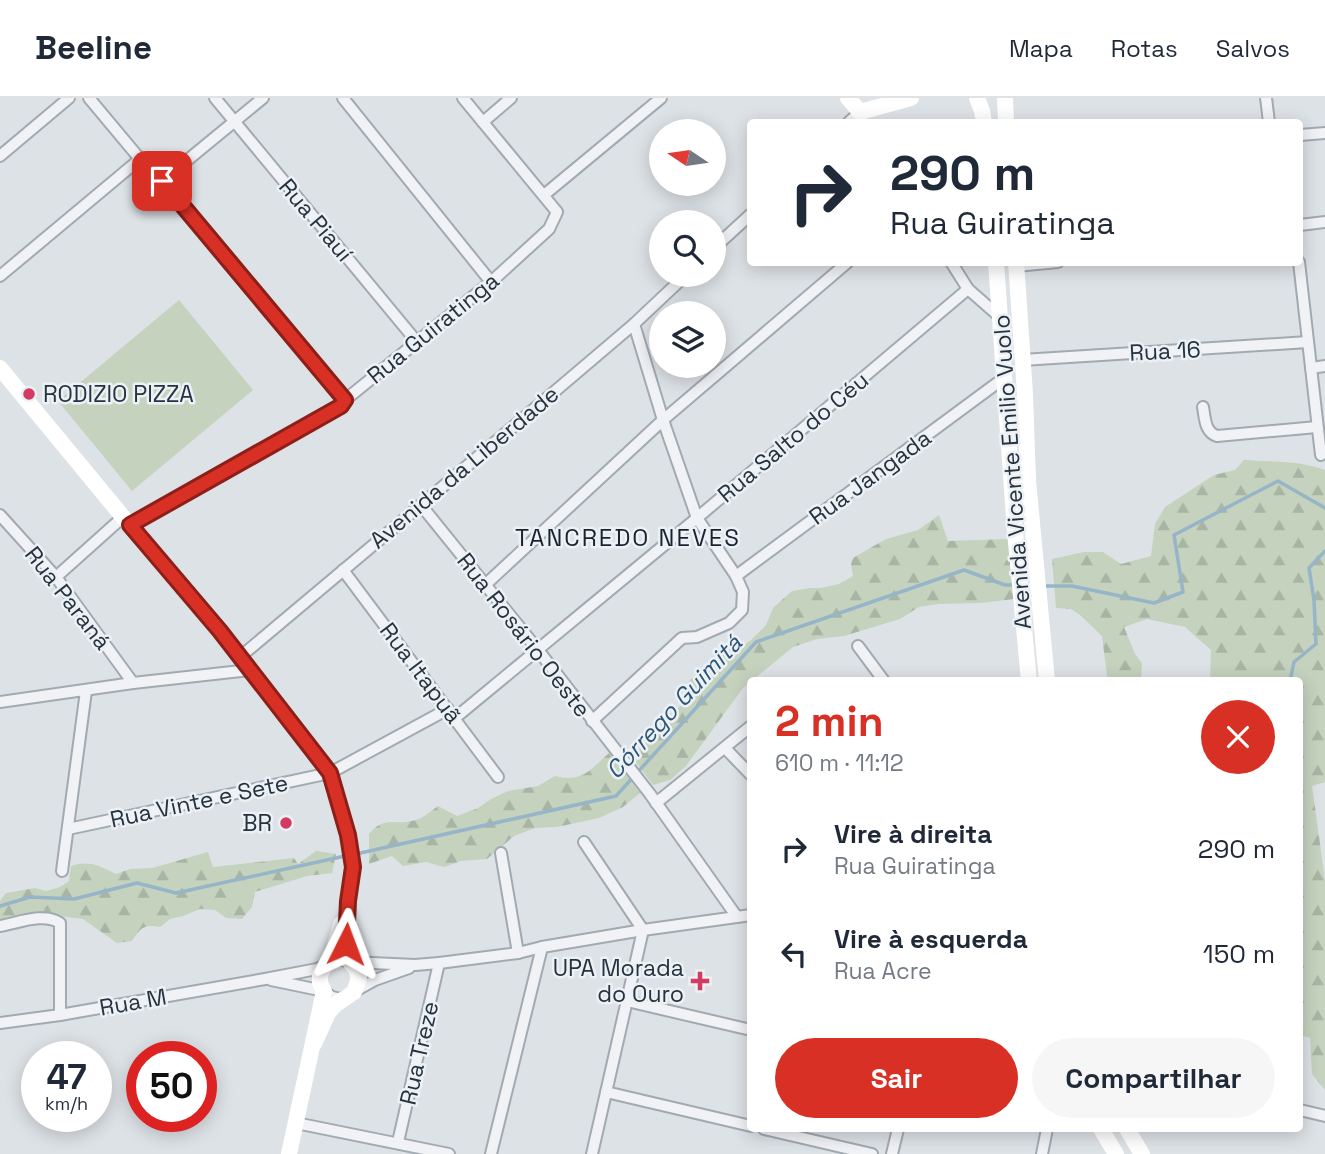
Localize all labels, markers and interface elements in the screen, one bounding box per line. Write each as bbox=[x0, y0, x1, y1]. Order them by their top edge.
text: Beeline bbox=[35, 27, 152, 69]
text: Mapa bbox=[1009, 33, 1073, 64]
text: Rotas bbox=[1111, 33, 1178, 64]
text: Salvos bbox=[1216, 33, 1290, 64]
north arrow bbox=[649, 119, 726, 196]
map controls bbox=[649, 119, 726, 378]
text: 290 m bbox=[890, 142, 1035, 204]
icon: right bbox=[775, 147, 866, 238]
pin bbox=[132, 151, 192, 211]
icon: arrive bbox=[143, 162, 181, 200]
street label: Rua Piauí bbox=[272, 172, 360, 268]
text: Rua Guiratinga bbox=[890, 203, 1115, 243]
button: search bbox=[649, 210, 726, 287]
street label: Rua Guiratinga bbox=[361, 265, 505, 391]
button: layers bbox=[649, 301, 726, 378]
street label: Avenida Vicente Emilio Vuolo bbox=[986, 314, 1038, 630]
street label: Rua 16 bbox=[1129, 334, 1201, 368]
street label: Rua Salto do Céu bbox=[711, 365, 875, 509]
place label: RODIZIO PIZZA bbox=[43, 379, 194, 409]
street label: Avenida da Liberdade bbox=[363, 379, 565, 555]
marker: RODIZIO PIZZA bbox=[21, 386, 37, 402]
street label: Rua Jangada bbox=[803, 423, 937, 531]
district label: TANCREDO NEVES bbox=[515, 522, 741, 553]
street label: Rua Paraná bbox=[18, 540, 118, 656]
street label: Rua Rosário Oeste bbox=[450, 547, 598, 723]
street label: Rua Itapuã bbox=[373, 616, 469, 730]
water label: Córrego Guimitá bbox=[599, 628, 749, 785]
text: 2 min bbox=[775, 695, 884, 748]
button: close bbox=[1201, 700, 1275, 774]
text: 610 m · 11:12 bbox=[775, 748, 904, 778]
street label: Rua Vinte e Sete bbox=[107, 767, 291, 835]
place label: BR bbox=[242, 808, 272, 838]
marker: BR bbox=[278, 815, 294, 831]
text: Vire à direita bbox=[834, 817, 992, 851]
icon: right bbox=[775, 830, 813, 868]
text: 290 m bbox=[1198, 832, 1275, 866]
text: Rua Guiratinga bbox=[834, 851, 996, 881]
position arrow bbox=[309, 907, 383, 981]
text: Vire à esquerda bbox=[834, 922, 1028, 956]
icon: left bbox=[775, 935, 813, 973]
text: 150 m bbox=[1203, 937, 1275, 971]
place label: UPA Morada do Ouro bbox=[553, 953, 684, 1009]
text: Rua Acre bbox=[834, 956, 932, 986]
marker: UPA Morada do Ouro bbox=[690, 971, 710, 991]
street label: Rua M bbox=[97, 981, 169, 1023]
street label: Rua Treze bbox=[393, 998, 445, 1108]
button: Sair bbox=[775, 1038, 1018, 1118]
button: Compartilhar bbox=[1032, 1038, 1275, 1118]
speed limit sign: 50 bbox=[126, 1041, 217, 1132]
text: 47 bbox=[46, 1055, 87, 1099]
text: km/h bbox=[45, 1092, 88, 1115]

